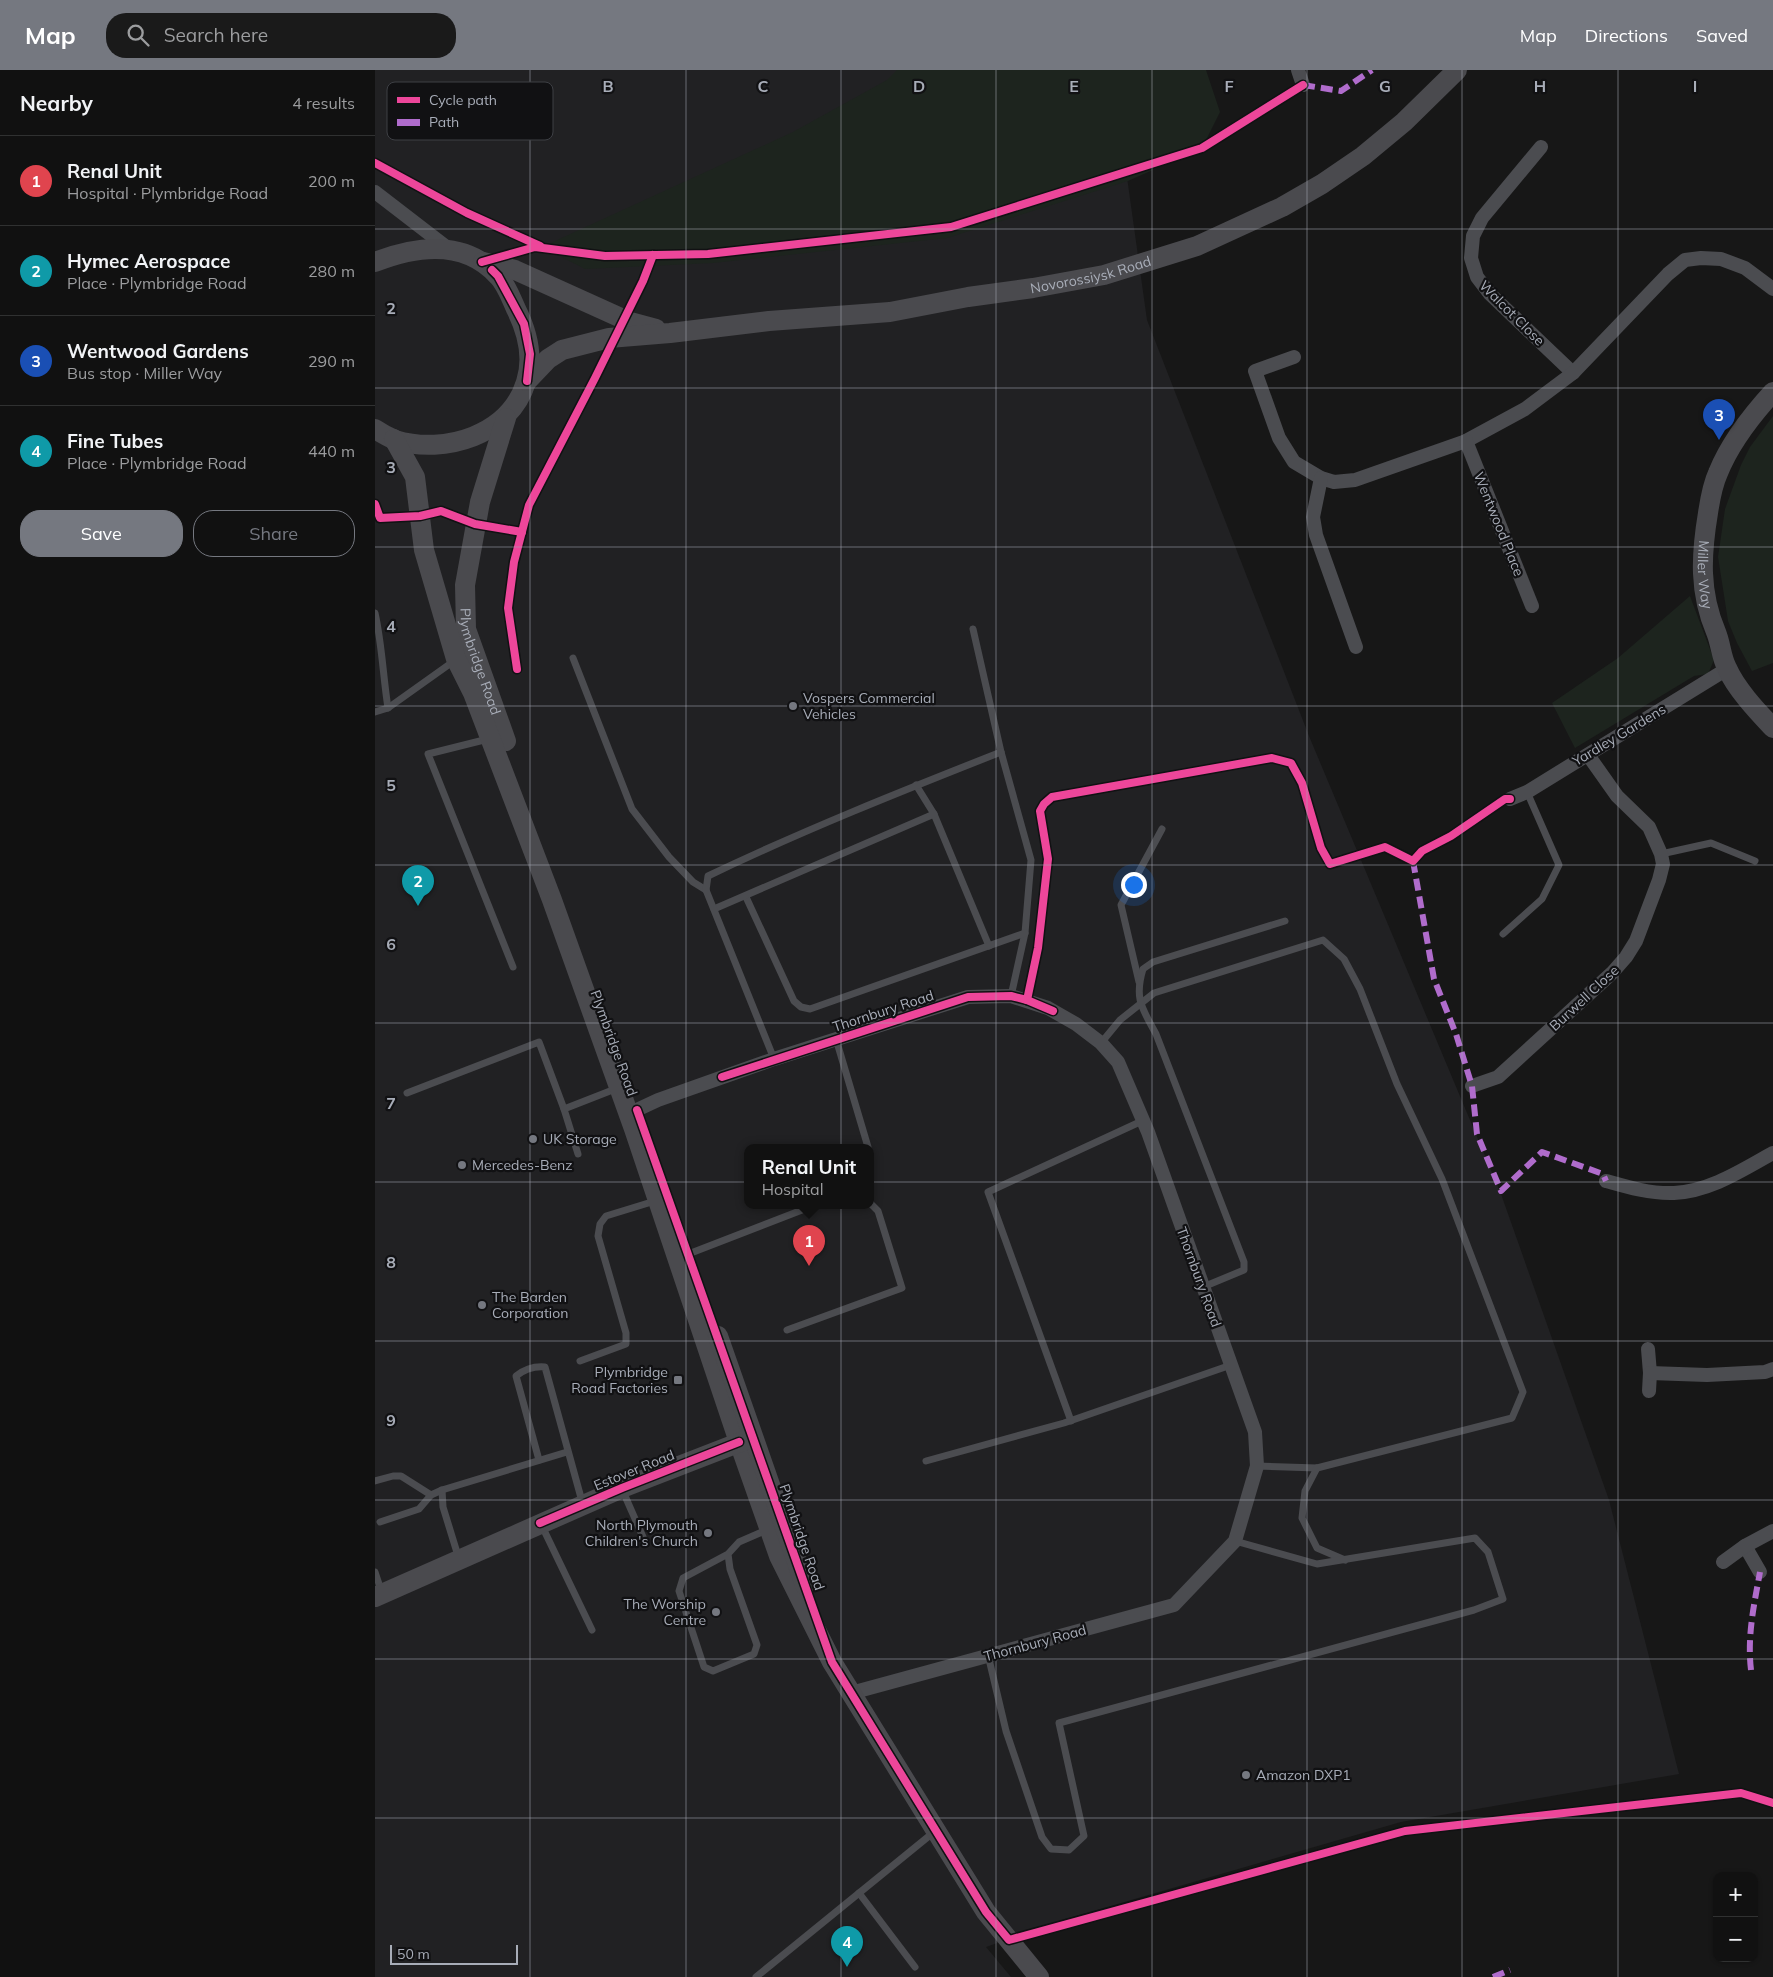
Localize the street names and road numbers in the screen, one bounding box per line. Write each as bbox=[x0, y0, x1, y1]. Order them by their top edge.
street label: Novorossiysk Road bbox=[1029, 252, 1153, 297]
street label: Walcot Close bbox=[1476, 277, 1548, 349]
street label: Wentwood Place bbox=[1470, 469, 1528, 579]
street label: Miller Way bbox=[1694, 540, 1717, 612]
street label: Plymbridge Road bbox=[457, 608, 505, 717]
street label: Yardley Gardens bbox=[1568, 700, 1669, 771]
street label: Burwell Close bbox=[1545, 961, 1623, 1035]
street label: Thornbury Road bbox=[830, 986, 936, 1036]
street label: Plymbridge Road bbox=[586, 988, 642, 1098]
street label: Thornbury Road bbox=[1173, 1224, 1225, 1330]
street label: Estover Road bbox=[591, 1446, 677, 1494]
street label: Plymbridge Road bbox=[775, 1481, 829, 1593]
street label: Thornbury Road bbox=[982, 1621, 1088, 1665]

